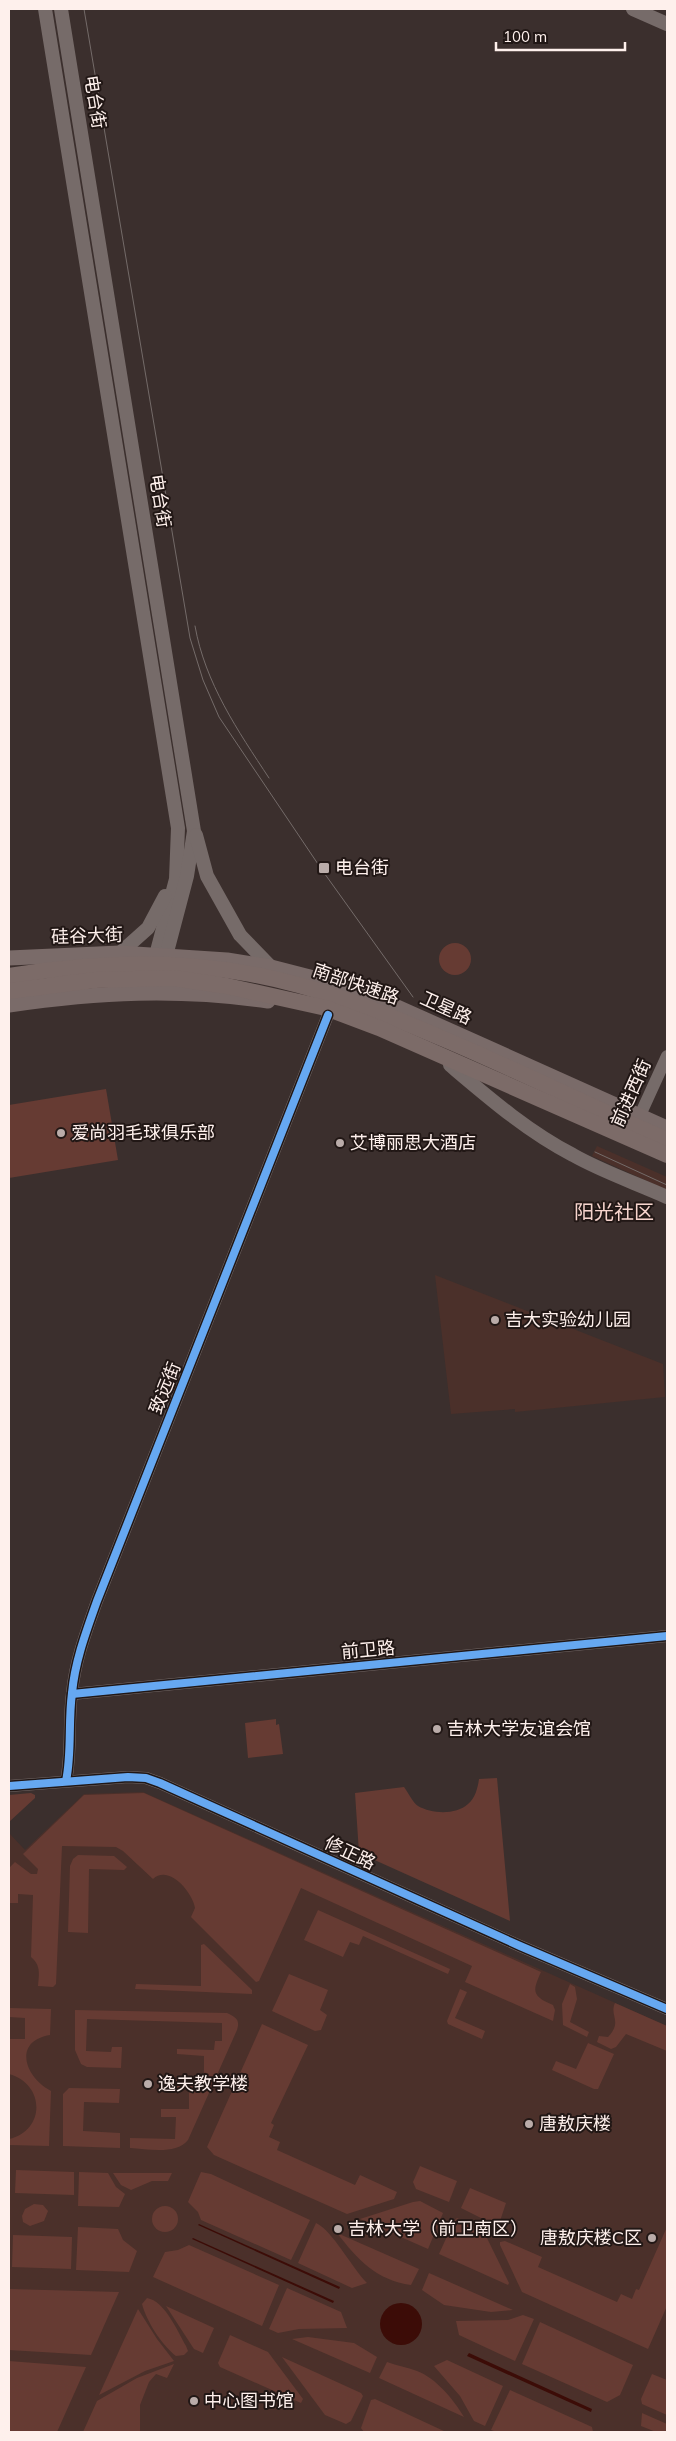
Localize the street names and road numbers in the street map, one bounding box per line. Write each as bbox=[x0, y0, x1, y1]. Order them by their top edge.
street label: 电台街 bbox=[80, 73, 111, 130]
street label: 电台街 bbox=[145, 472, 176, 529]
street label: 硅谷大街 bbox=[51, 923, 123, 948]
street label: 南部快速路 bbox=[310, 958, 402, 1009]
street label: 卫星路 bbox=[417, 986, 476, 1029]
street label: 前进西街 bbox=[605, 1055, 656, 1130]
street label: 致远街 bbox=[144, 1358, 185, 1417]
street label: 前卫路 bbox=[340, 1636, 396, 1663]
street label: 修正路 bbox=[321, 1831, 380, 1874]

